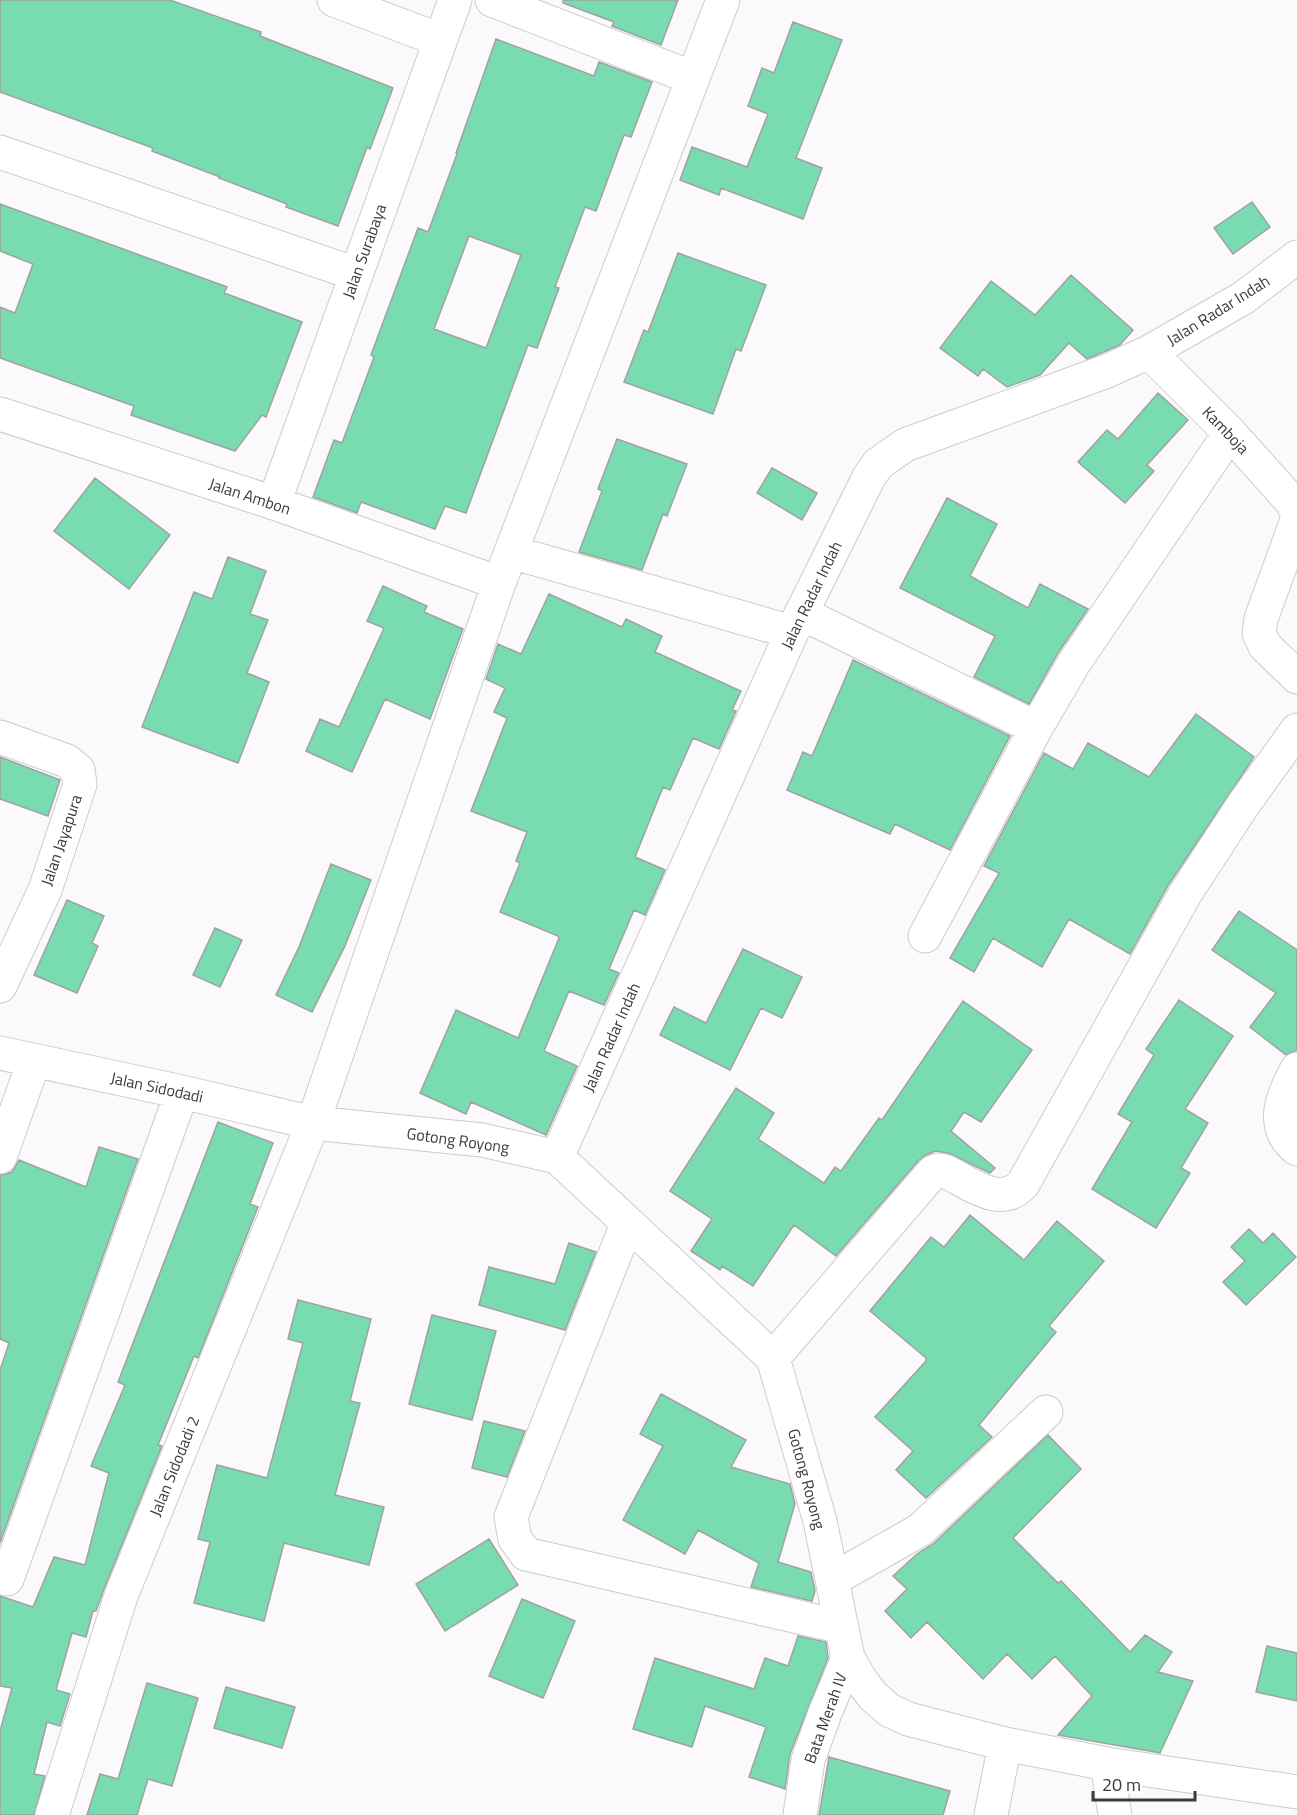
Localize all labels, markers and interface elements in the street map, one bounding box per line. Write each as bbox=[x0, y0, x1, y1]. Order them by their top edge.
street label: Jalan Surabaya bbox=[336, 200, 392, 302]
street label: Jalan Radar Indah bbox=[1162, 269, 1274, 351]
street label: Kamboja bbox=[1197, 400, 1255, 460]
street label: Jalan Ambon bbox=[206, 471, 294, 521]
street label: Jalan Radar Indah bbox=[774, 537, 848, 653]
street label: Jalan Jayapura bbox=[34, 791, 88, 889]
street label: Jalan Radar Indah bbox=[576, 978, 646, 1096]
street label: Jalan Sidodadi bbox=[109, 1065, 205, 1109]
street label: Gotong Royong bbox=[405, 1121, 511, 1159]
street label: Jalan Sidodadi 2 bbox=[143, 1412, 205, 1520]
street label: Gotong Royong bbox=[782, 1426, 832, 1532]
street label: Bata Merah IV bbox=[797, 1669, 853, 1767]
scale bar bbox=[1093, 1764, 1195, 1802]
text: 20 m bbox=[1102, 1771, 1141, 1798]

